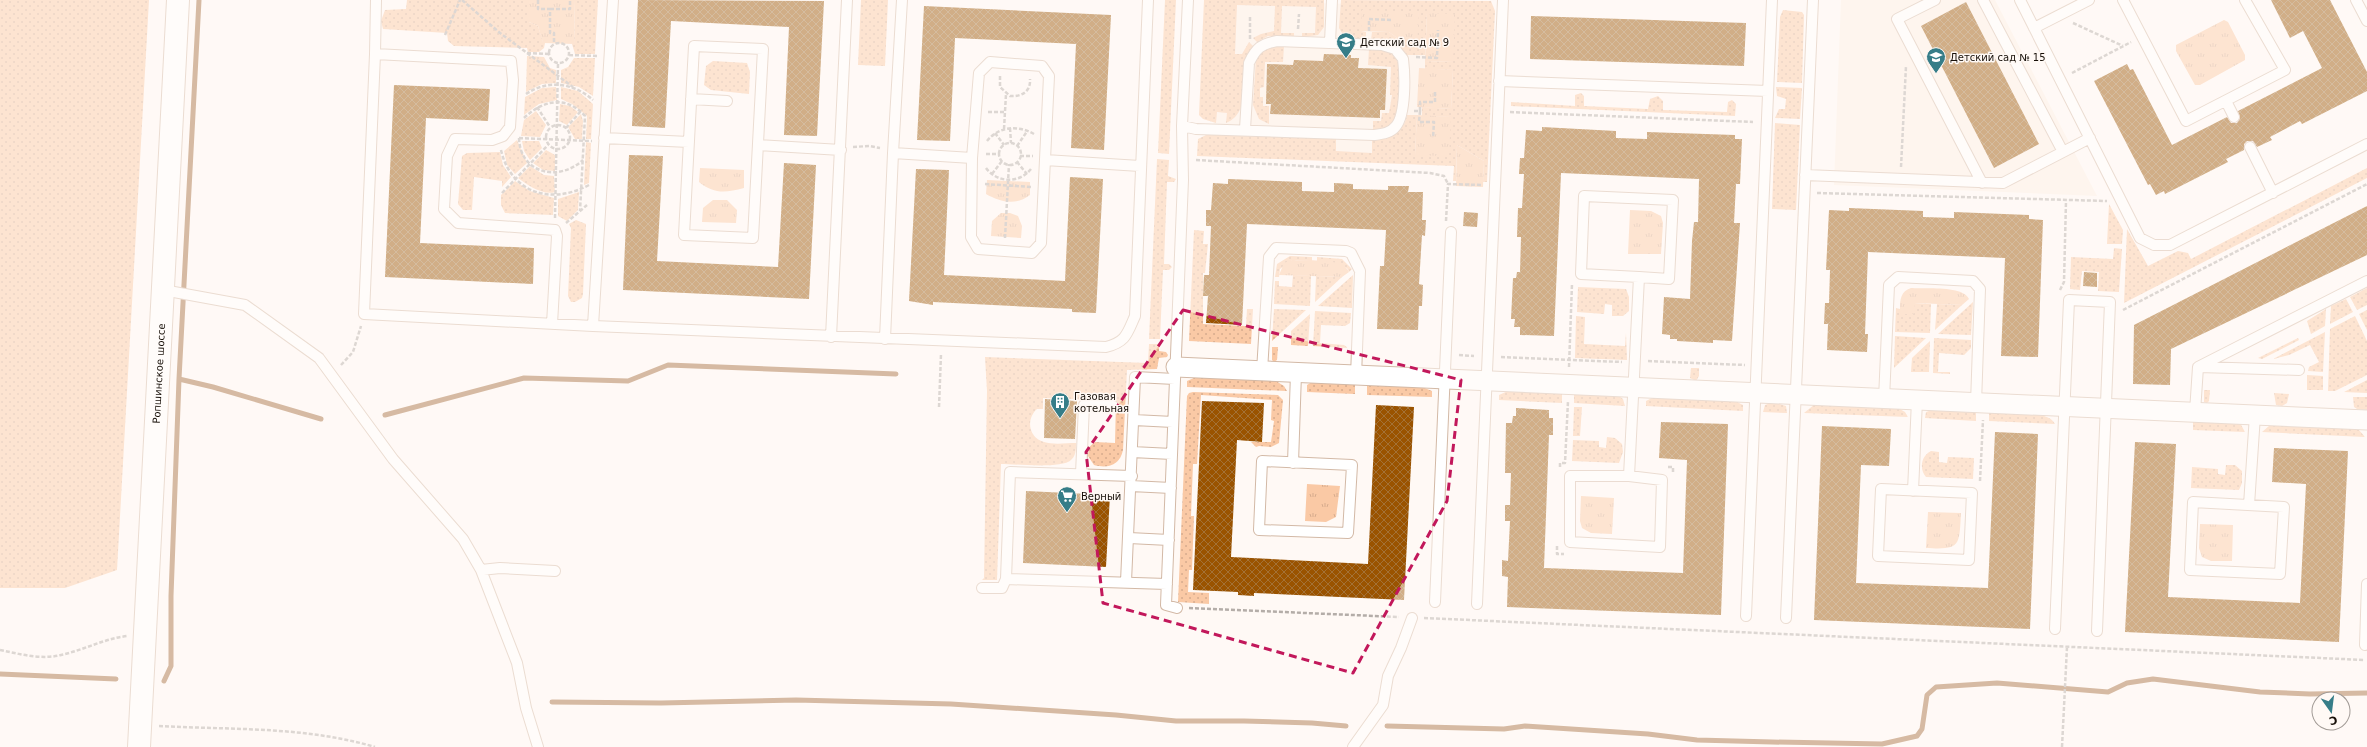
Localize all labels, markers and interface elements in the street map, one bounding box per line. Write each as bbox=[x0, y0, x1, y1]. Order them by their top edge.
school or university icon: Детский сад № 9 bbox=[1335, 31, 1357, 59]
place label: Детский сад № 9 bbox=[1360, 37, 1449, 48]
school or university icon: Детский сад № 15 bbox=[1925, 46, 1947, 74]
place label: Детский сад № 15 bbox=[1950, 52, 2046, 63]
street label: Ропшинское шоссе bbox=[150, 323, 167, 424]
building icon: Газовая котельная bbox=[1049, 391, 1071, 419]
place label: Газовая котельная bbox=[1074, 391, 1129, 414]
supermarket icon: Верный bbox=[1056, 485, 1078, 513]
place label: Верный bbox=[1081, 491, 1121, 502]
north arrow bbox=[2311, 691, 2351, 731]
text: С bbox=[2328, 713, 2339, 728]

